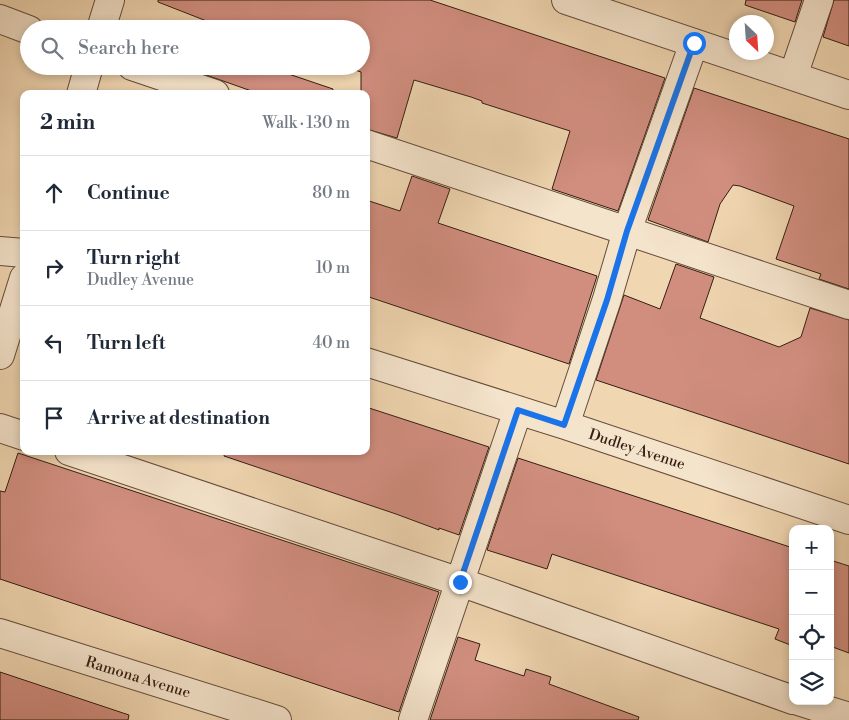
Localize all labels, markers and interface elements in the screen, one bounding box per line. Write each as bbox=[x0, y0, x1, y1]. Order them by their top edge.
north arrow bbox=[729, 15, 774, 60]
search box bbox=[20, 20, 370, 75]
route start bbox=[683, 32, 706, 55]
icon: search bbox=[38, 34, 66, 62]
text: Search here bbox=[78, 36, 179, 60]
text: 2 min bbox=[40, 110, 95, 136]
text: Walk · 130 m bbox=[262, 113, 350, 133]
icon: ahead bbox=[40, 179, 68, 207]
text: Continue bbox=[87, 181, 170, 205]
text: 80 m bbox=[312, 183, 350, 203]
text: Turn right bbox=[87, 246, 180, 270]
icon: right bbox=[40, 254, 68, 282]
text: 10 m bbox=[316, 258, 350, 278]
text: Dudley Avenue bbox=[87, 270, 194, 290]
icon: left bbox=[40, 329, 68, 357]
text: Turn left bbox=[87, 331, 166, 355]
text: 40 m bbox=[313, 333, 350, 353]
icon: arrive bbox=[40, 404, 68, 432]
text: Arrive at destination bbox=[87, 406, 270, 430]
street label: Dudley Avenue bbox=[586, 425, 688, 474]
map controls bbox=[789, 525, 834, 705]
button: + bbox=[789, 525, 834, 570]
button: − bbox=[789, 570, 834, 615]
route end bbox=[449, 571, 472, 594]
button: locate bbox=[789, 615, 834, 660]
street label: Ramona Avenue bbox=[83, 652, 193, 702]
button: layers bbox=[789, 660, 834, 705]

